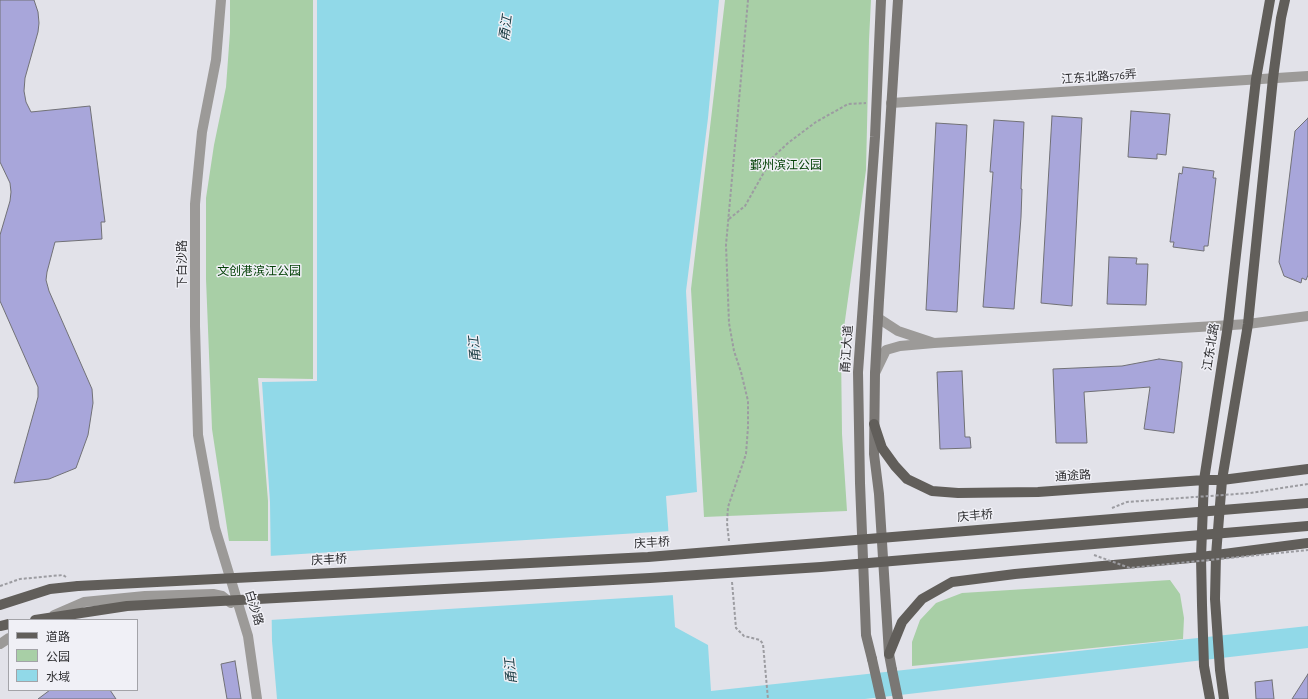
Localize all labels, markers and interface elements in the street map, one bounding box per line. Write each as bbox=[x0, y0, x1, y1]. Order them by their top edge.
water label: 甬江 bbox=[496, 14, 516, 42]
street label: 江东北路576弄 bbox=[1061, 67, 1137, 87]
park label: 鄞州滨江公园 bbox=[750, 158, 822, 172]
street label: 下白沙路 bbox=[175, 240, 189, 288]
park label: 文创港滨江公园 bbox=[217, 264, 301, 278]
street label: 江东北路 bbox=[1200, 322, 1222, 372]
street label: 甬江大道 bbox=[838, 325, 856, 373]
water label: 甬江 bbox=[466, 335, 484, 363]
street label: 通途路 bbox=[1055, 468, 1091, 484]
street label: 庆丰桥 bbox=[956, 507, 994, 525]
street label: 庆丰桥 bbox=[634, 535, 670, 551]
street label: 庆丰桥 bbox=[311, 552, 347, 568]
street label: 白沙路 bbox=[242, 589, 266, 627]
legend bbox=[8, 619, 138, 691]
text: 道路 bbox=[46, 631, 70, 643]
text: 公园 bbox=[46, 651, 70, 663]
water label: 甬江 bbox=[502, 657, 520, 685]
text: 水域 bbox=[46, 671, 70, 683]

